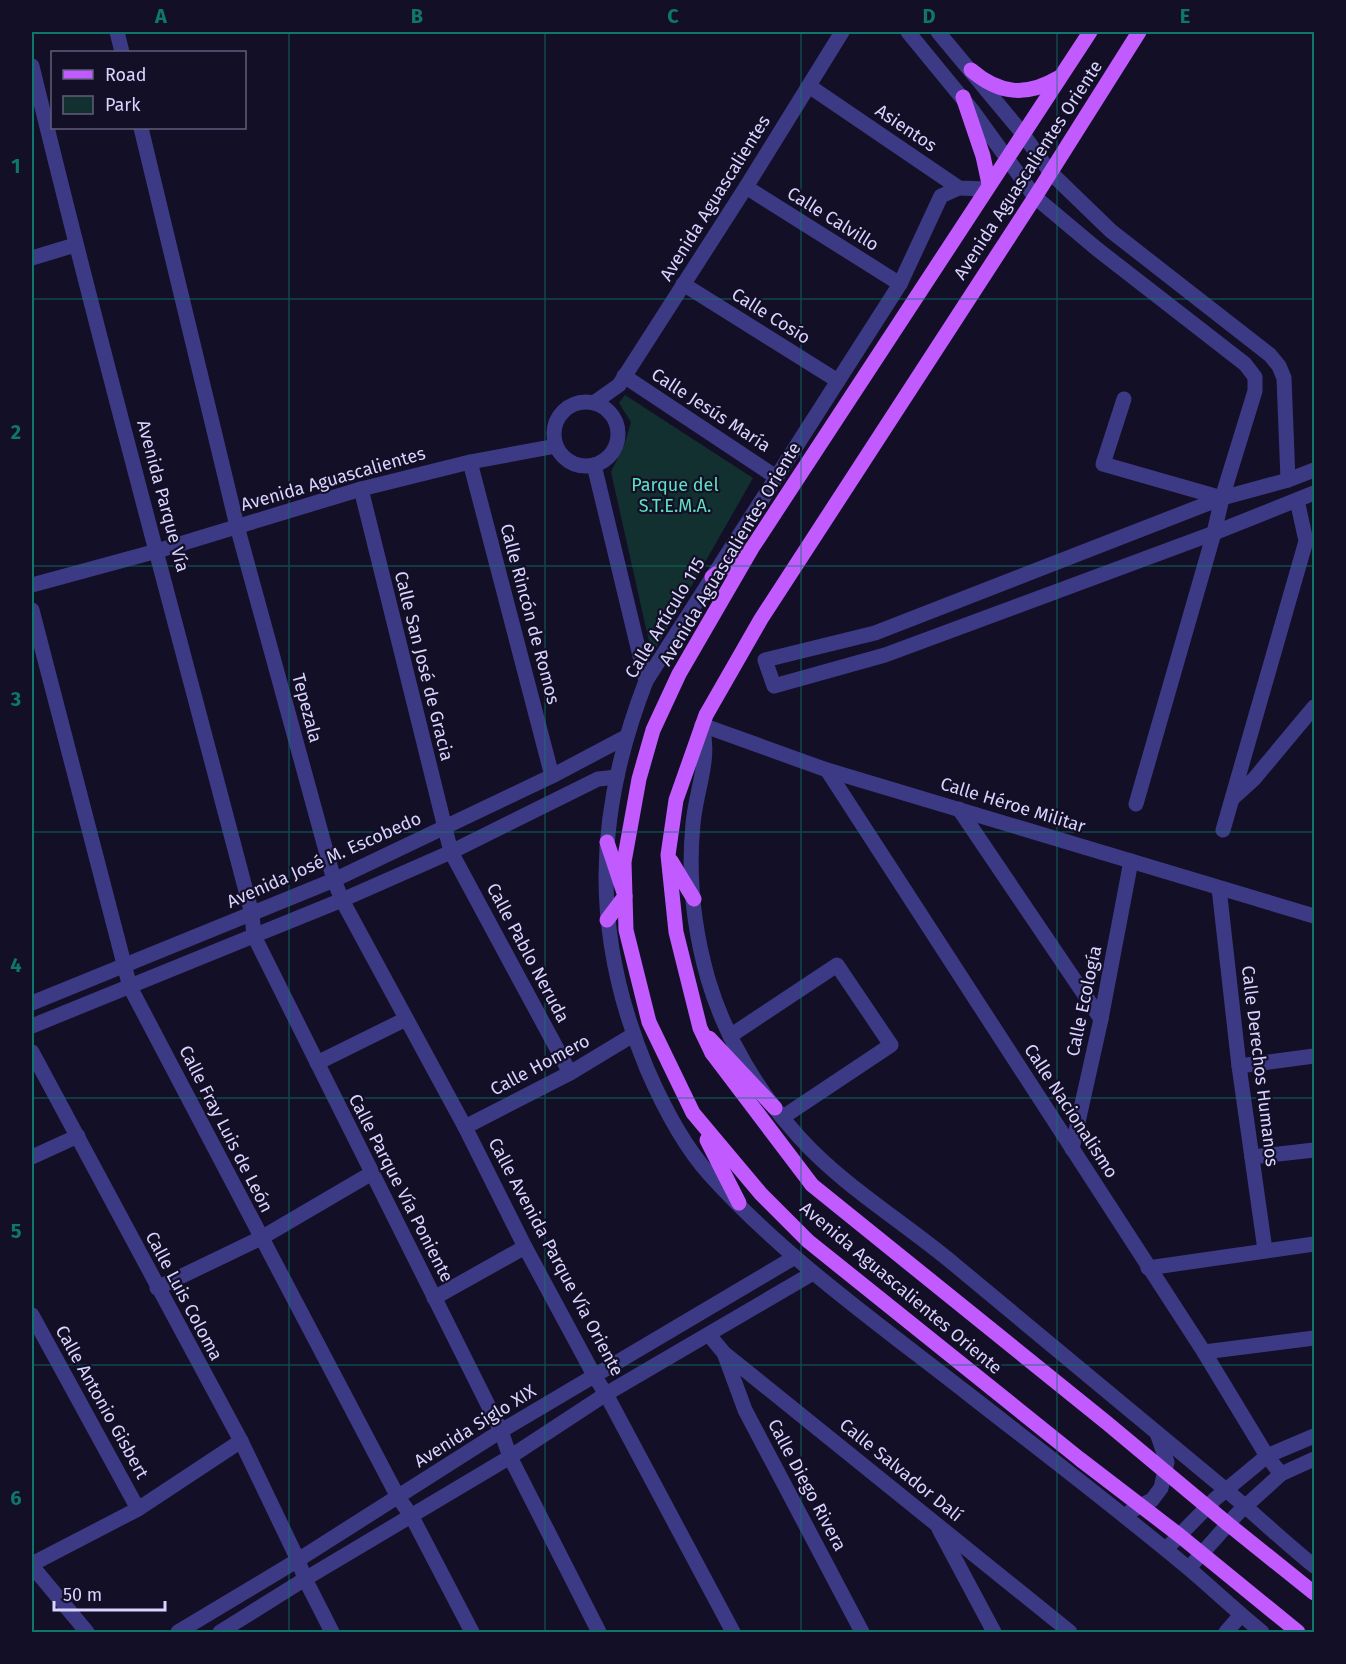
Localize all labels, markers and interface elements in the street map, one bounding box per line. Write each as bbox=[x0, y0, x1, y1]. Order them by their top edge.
text: A bbox=[154, 4, 168, 28]
text: B bbox=[411, 4, 423, 28]
text: C bbox=[667, 4, 679, 28]
text: D bbox=[922, 4, 936, 28]
text: E bbox=[1180, 4, 1190, 28]
legend bbox=[51, 51, 246, 129]
street label: Avenida Aguascalientes Oriente bbox=[949, 56, 1107, 284]
text: Road bbox=[105, 64, 147, 86]
text: Park bbox=[105, 94, 141, 116]
street label: Asientos bbox=[871, 100, 941, 156]
street label: Avenida Aguascalientes bbox=[655, 111, 775, 285]
text: 1 bbox=[11, 154, 21, 178]
street label: Calle Calvillo bbox=[783, 182, 883, 256]
street label: Calle Cosío bbox=[728, 283, 814, 349]
street label: Calle Jesús María bbox=[647, 363, 775, 457]
street label: Avenida Parque Vía bbox=[132, 418, 194, 574]
text: 2 bbox=[11, 420, 21, 444]
street label: Avenida Aguascalientes Oriente bbox=[654, 438, 806, 670]
street label: Avenida Aguascalientes bbox=[238, 442, 428, 516]
park label: Parque del S.T.E.M.A. bbox=[631, 474, 719, 517]
street label: Calle Rincón de Romos bbox=[495, 521, 565, 707]
street label: Calle Artículo 115 bbox=[620, 554, 710, 682]
street label: Calle San José de Gracia bbox=[390, 569, 458, 763]
street label: Tepezala bbox=[287, 671, 327, 745]
text: 3 bbox=[10, 687, 21, 711]
street label: Calle Héroe Militar bbox=[938, 772, 1088, 838]
street label: Avenida José M. Escobedo bbox=[223, 807, 425, 913]
street label: Calle Pablo Neruda bbox=[482, 879, 574, 1027]
street label: Calle Ecología bbox=[1062, 944, 1106, 1058]
text: 4 bbox=[10, 953, 22, 977]
street label: Calle Derechos Humanos bbox=[1237, 964, 1283, 1168]
street label: Calle Homero bbox=[487, 1030, 593, 1100]
street label: Calle Nacionalismo bbox=[1019, 1040, 1123, 1182]
street label: Calle Fray Luis de León bbox=[174, 1042, 278, 1216]
street label: Calle Parque Vía Poniente bbox=[344, 1090, 458, 1286]
street label: Calle Avenida Parque Vía Oriente bbox=[484, 1134, 628, 1380]
street label: Avenida Aguascalientes Oriente bbox=[796, 1197, 1006, 1379]
text: 5 bbox=[11, 1219, 22, 1243]
street label: Calle Luis Coloma bbox=[141, 1228, 227, 1364]
street label: Calle Antonio Gisbert bbox=[51, 1322, 154, 1483]
street label: Avenida Siglo XIX bbox=[410, 1380, 540, 1472]
street label: Calle Salvador Dalí bbox=[835, 1414, 967, 1526]
street label: Calle Diego Rivera bbox=[763, 1415, 851, 1555]
text: 6 bbox=[10, 1486, 22, 1510]
scale bar bbox=[54, 1574, 165, 1612]
text: 50 m bbox=[63, 1584, 102, 1606]

